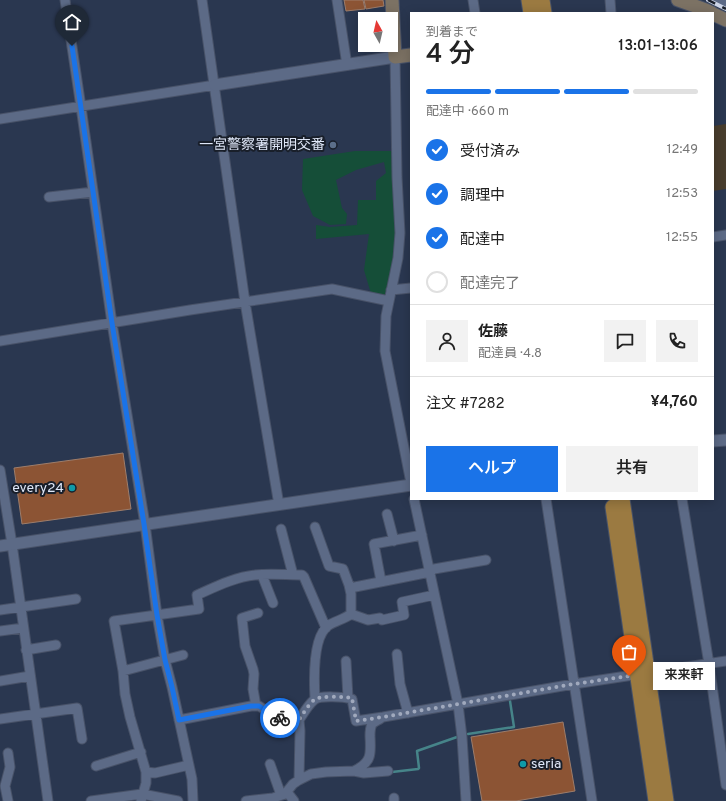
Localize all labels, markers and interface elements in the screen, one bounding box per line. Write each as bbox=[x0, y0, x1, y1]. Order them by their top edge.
pin bbox=[55, 5, 89, 46]
icon: home bbox=[61, 11, 83, 33]
north arrow bbox=[358, 12, 398, 52]
map controls bbox=[358, 12, 398, 52]
text: 到着まで bbox=[426, 25, 478, 41]
text: 13:01–13:06 bbox=[618, 37, 698, 56]
text: 4 分 bbox=[426, 39, 475, 72]
text: 配達中 · 660 m bbox=[426, 104, 509, 120]
place label: 一宮警察署開明交番 bbox=[199, 137, 325, 154]
icon: check bbox=[426, 139, 448, 161]
marker: 一宮警察署開明交番 bbox=[328, 140, 338, 150]
text: 12:49 bbox=[667, 142, 698, 158]
text: 受付済み bbox=[460, 143, 520, 162]
icon: check bbox=[426, 183, 448, 205]
text: 12:53 bbox=[666, 186, 698, 202]
text: 調理中 bbox=[460, 187, 505, 206]
icon: check bbox=[426, 227, 448, 249]
text: 12:55 bbox=[666, 230, 698, 246]
text: 配達中 bbox=[460, 231, 505, 250]
text: 配達完了 bbox=[460, 275, 520, 294]
button: person bbox=[426, 320, 468, 362]
button: chat bbox=[604, 320, 646, 362]
button: phone bbox=[656, 320, 698, 362]
text: 佐藤 bbox=[478, 323, 508, 342]
text: 配達員 · 4.8 bbox=[478, 346, 542, 362]
text: ¥4,760 bbox=[650, 393, 698, 412]
text: 注文 #7282 bbox=[426, 395, 505, 414]
button: ヘルプ bbox=[426, 446, 558, 492]
button: 共有 bbox=[566, 446, 698, 492]
place label: every24 bbox=[12, 480, 64, 497]
marker: every24 bbox=[67, 483, 77, 493]
pin bbox=[612, 635, 646, 676]
icon: bag bbox=[618, 641, 640, 663]
callout: 来来軒 bbox=[653, 662, 715, 690]
text: 来来軒 bbox=[664, 668, 704, 684]
courier bbox=[260, 698, 300, 738]
icon: bike bbox=[269, 707, 291, 729]
place label: seria bbox=[531, 756, 561, 773]
marker: seria bbox=[518, 759, 528, 769]

